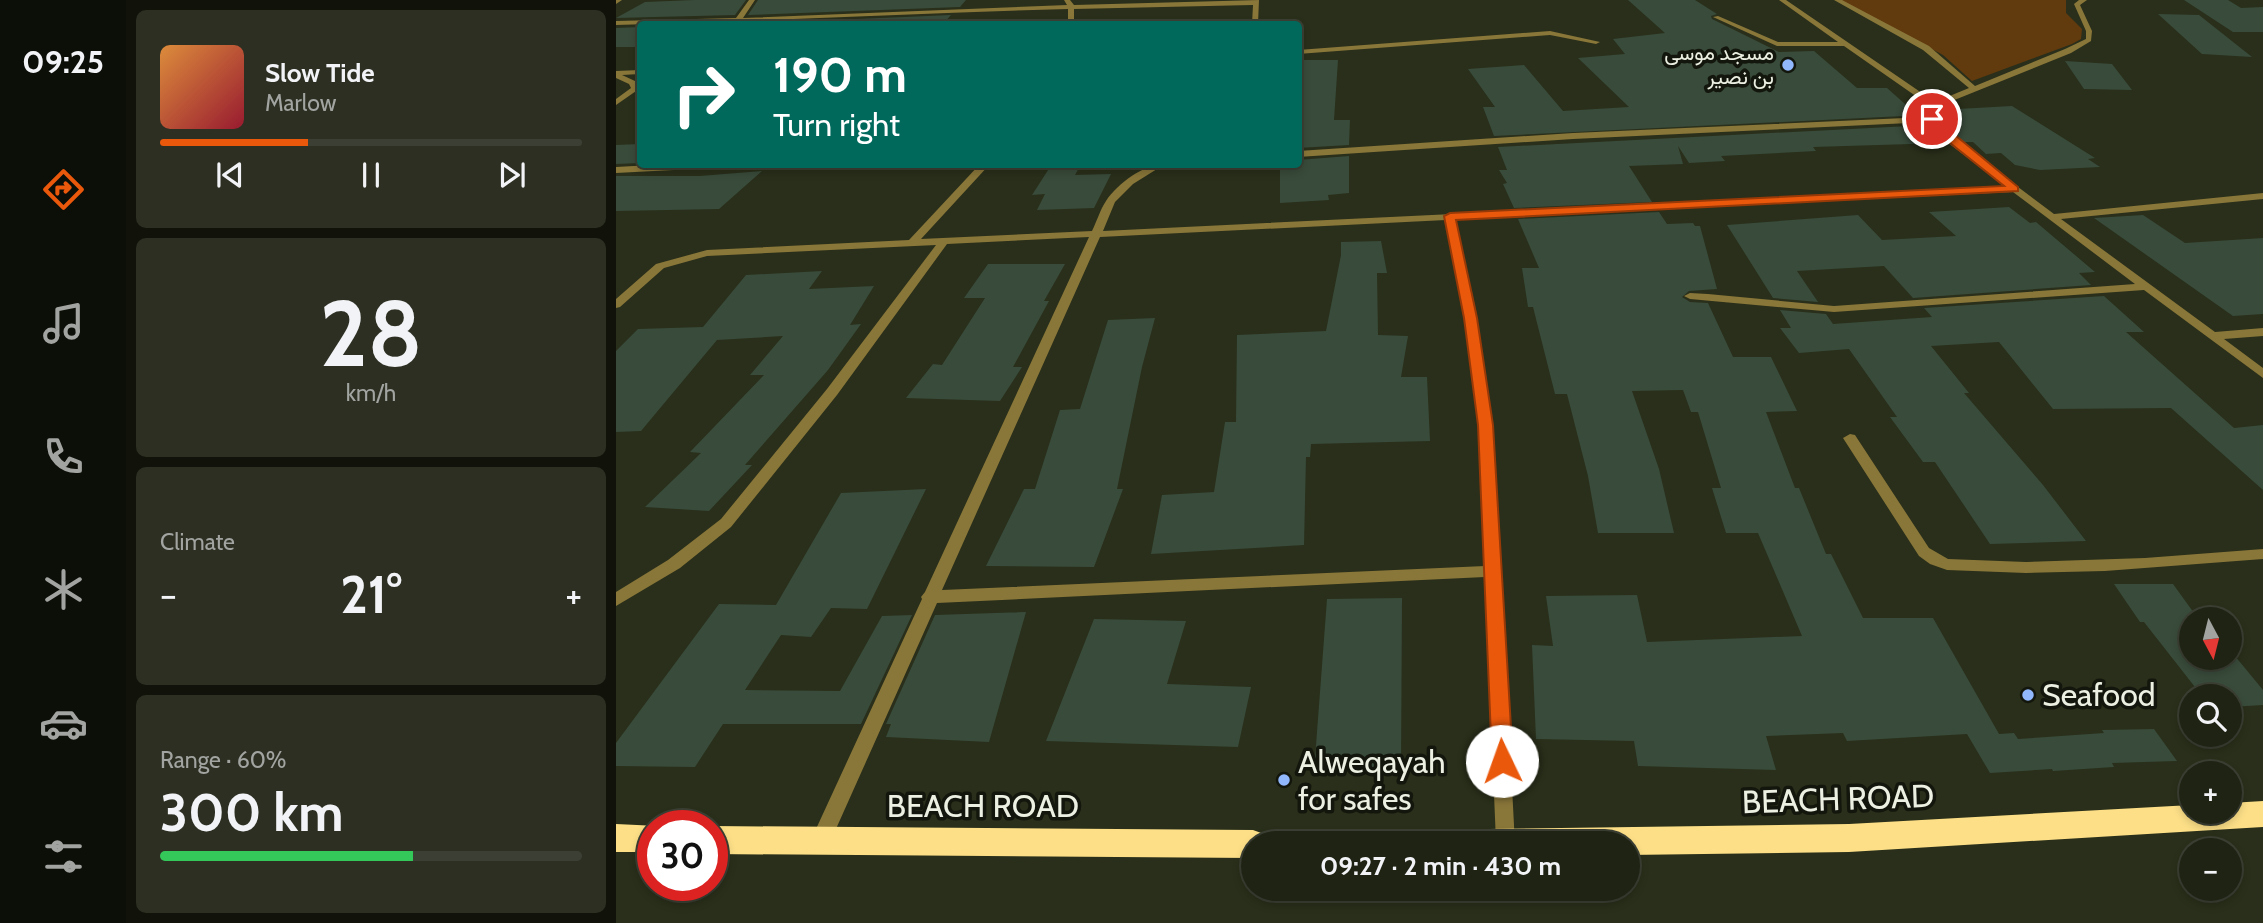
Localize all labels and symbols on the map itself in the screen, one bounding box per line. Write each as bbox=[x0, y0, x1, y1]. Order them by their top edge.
place label: مسجد موسى بن نصير bbox=[1664, 40, 1774, 90]
marker: مسجد موسى بن نصير bbox=[1780, 57, 1796, 73]
pin bbox=[1902, 89, 1962, 149]
north arrow bbox=[2179, 607, 2242, 670]
place label: Seafood bbox=[2042, 675, 2156, 714]
marker: Seafood bbox=[2020, 687, 2036, 703]
position arrow bbox=[1465, 724, 1539, 798]
place label: Alweqayah for safes bbox=[1298, 742, 1446, 818]
marker: Alweqayah for safes bbox=[1276, 772, 1292, 788]
street label: BEACH ROAD bbox=[1741, 776, 1935, 821]
street label: BEACH ROAD bbox=[887, 786, 1079, 825]
speed limit sign: 30 bbox=[637, 810, 728, 901]

